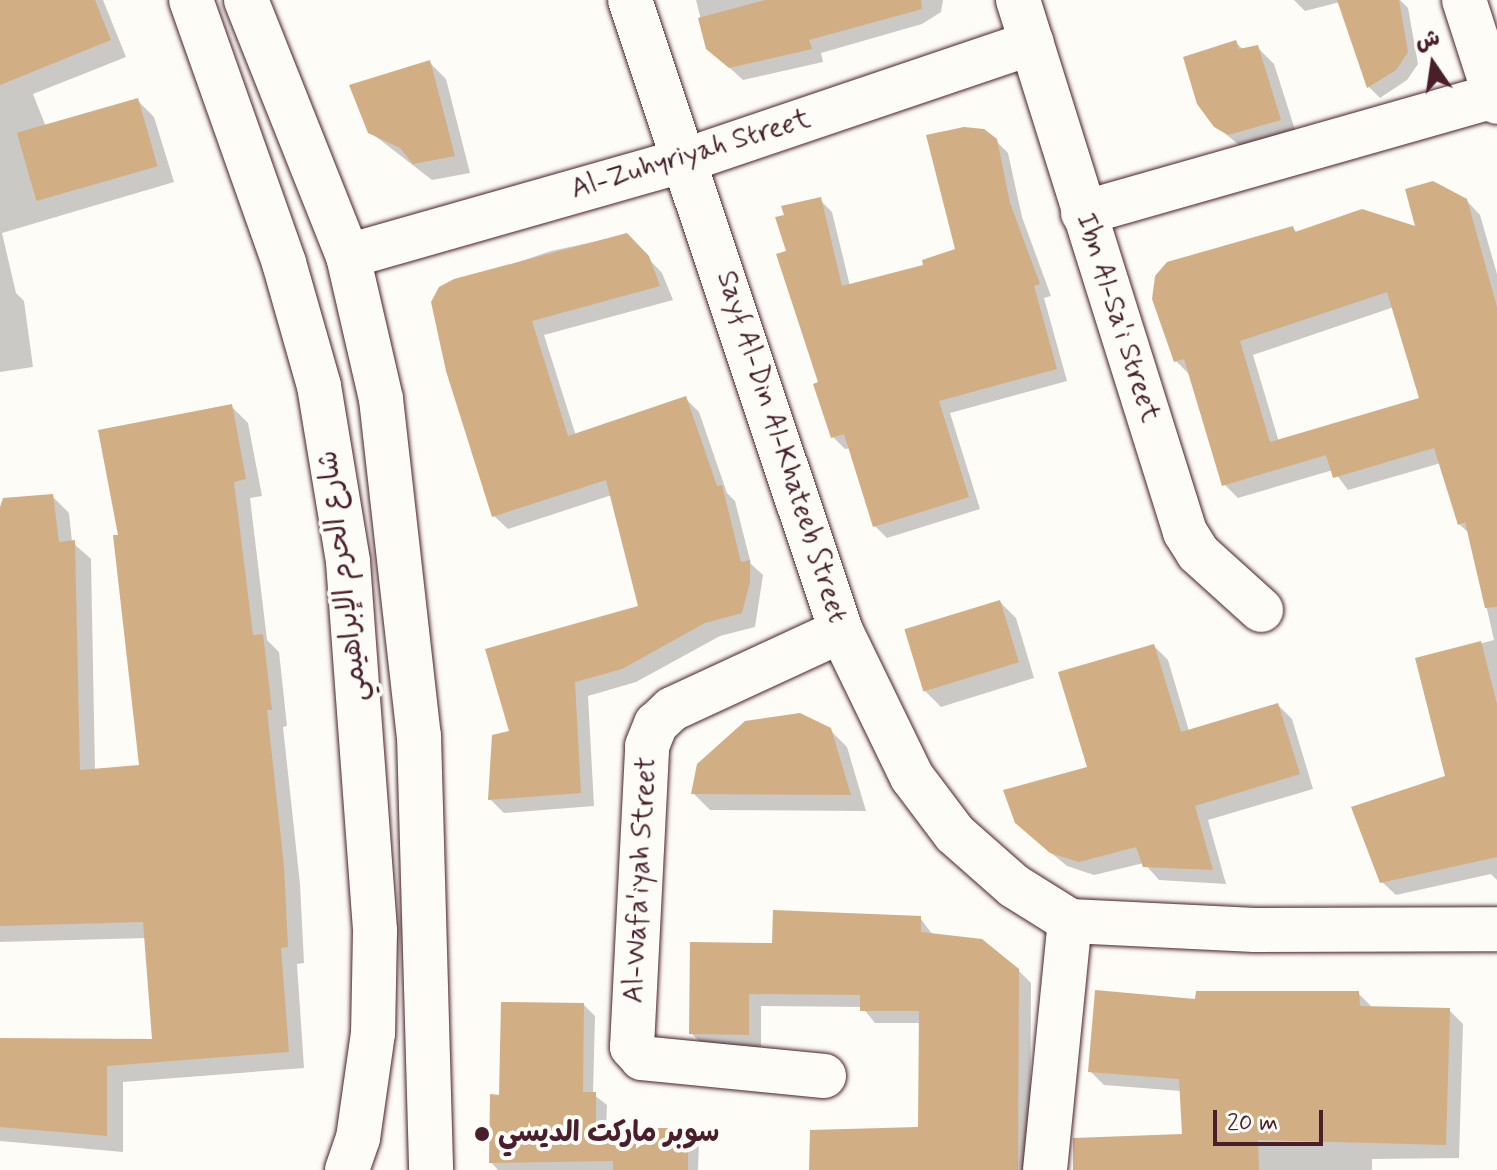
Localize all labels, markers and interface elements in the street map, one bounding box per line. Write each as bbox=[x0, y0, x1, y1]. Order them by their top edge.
north arrow bbox=[1393, 24, 1473, 104]
text: ش bbox=[1413, 24, 1443, 57]
street label: Al-Zuhyriyah Street bbox=[567, 103, 815, 207]
street label: Ibn Al-Sa'i Street bbox=[1067, 208, 1167, 428]
street label: Sayf Al-Din Al-Khateeb Street bbox=[707, 263, 855, 631]
street label: شارع الحرم الإبراهيمي bbox=[312, 448, 376, 704]
street label: Al-Wafa'iyah Street bbox=[618, 757, 664, 1003]
scale bar bbox=[1217, 1094, 1327, 1144]
text: 20 m bbox=[1227, 1108, 1278, 1139]
place label: سوبر ماركت الديسي bbox=[498, 1117, 719, 1151]
marker: سوبر ماركت الديسي bbox=[473, 1125, 491, 1143]

